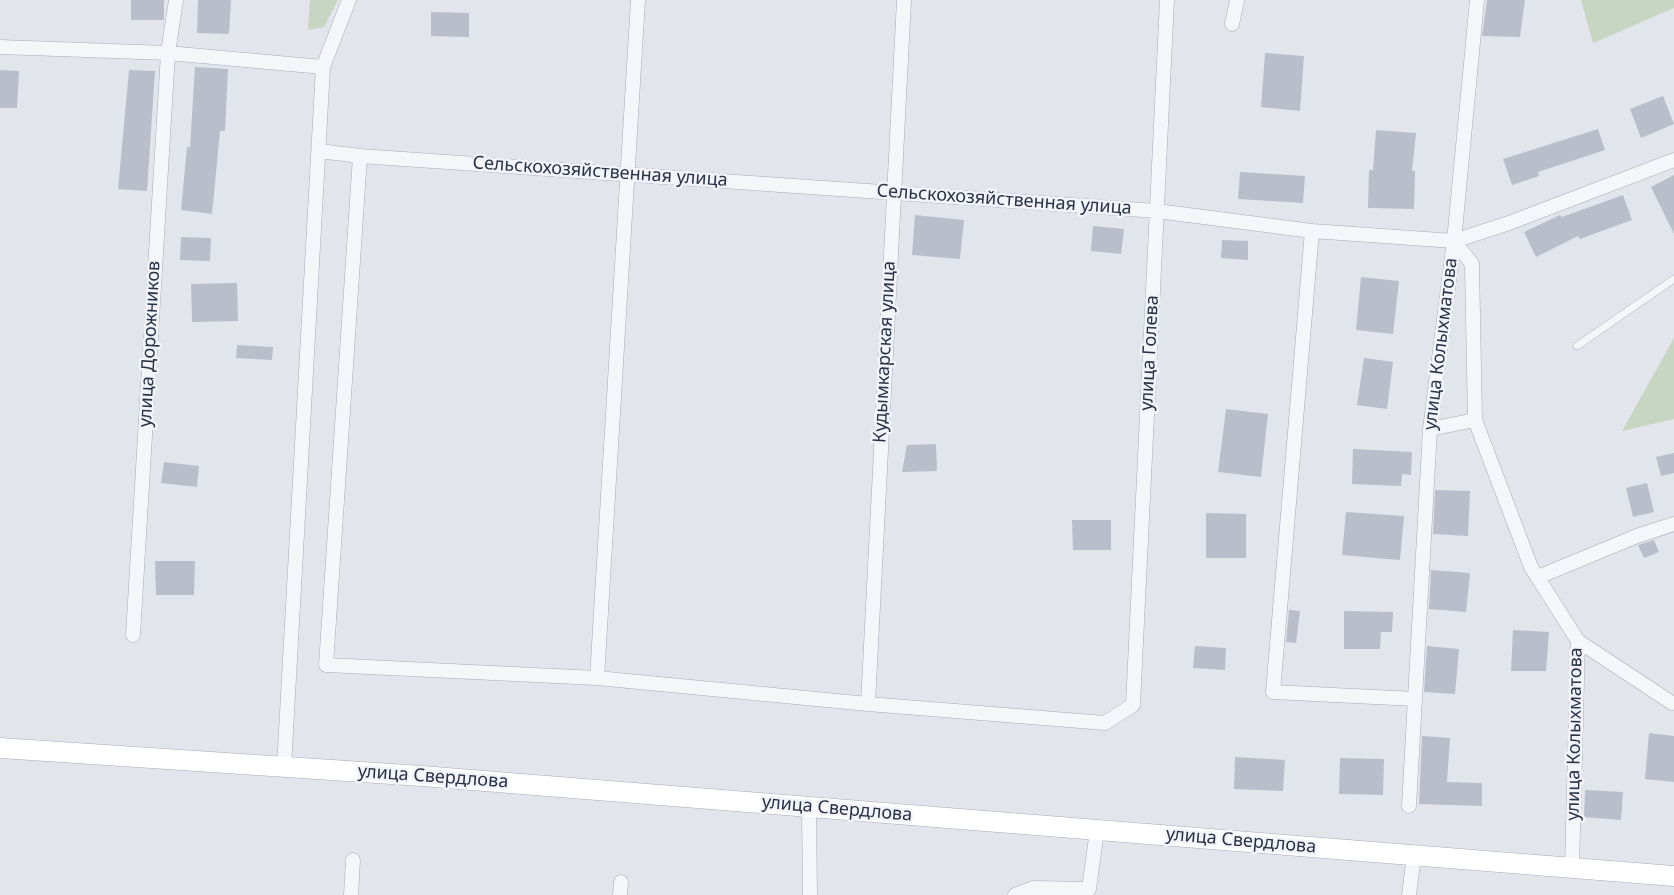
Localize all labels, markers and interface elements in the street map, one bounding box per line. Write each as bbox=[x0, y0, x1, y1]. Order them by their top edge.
street label: Сельскохозяйственная улица bbox=[472, 152, 728, 192]
street label: Сельскохозяйственная улица bbox=[876, 180, 1132, 220]
street label: улица Колыхматова bbox=[1420, 257, 1462, 431]
street label: улица Дорожников bbox=[135, 260, 165, 428]
street label: Кудымкарская улица bbox=[869, 261, 901, 443]
street label: улица Голева bbox=[1136, 295, 1164, 411]
street label: улица Колыхматова bbox=[1563, 647, 1587, 821]
street label: улица Свердлова bbox=[357, 761, 509, 793]
street label: улица Свердлова bbox=[761, 792, 913, 826]
street label: улица Свердлова bbox=[1165, 824, 1317, 858]

